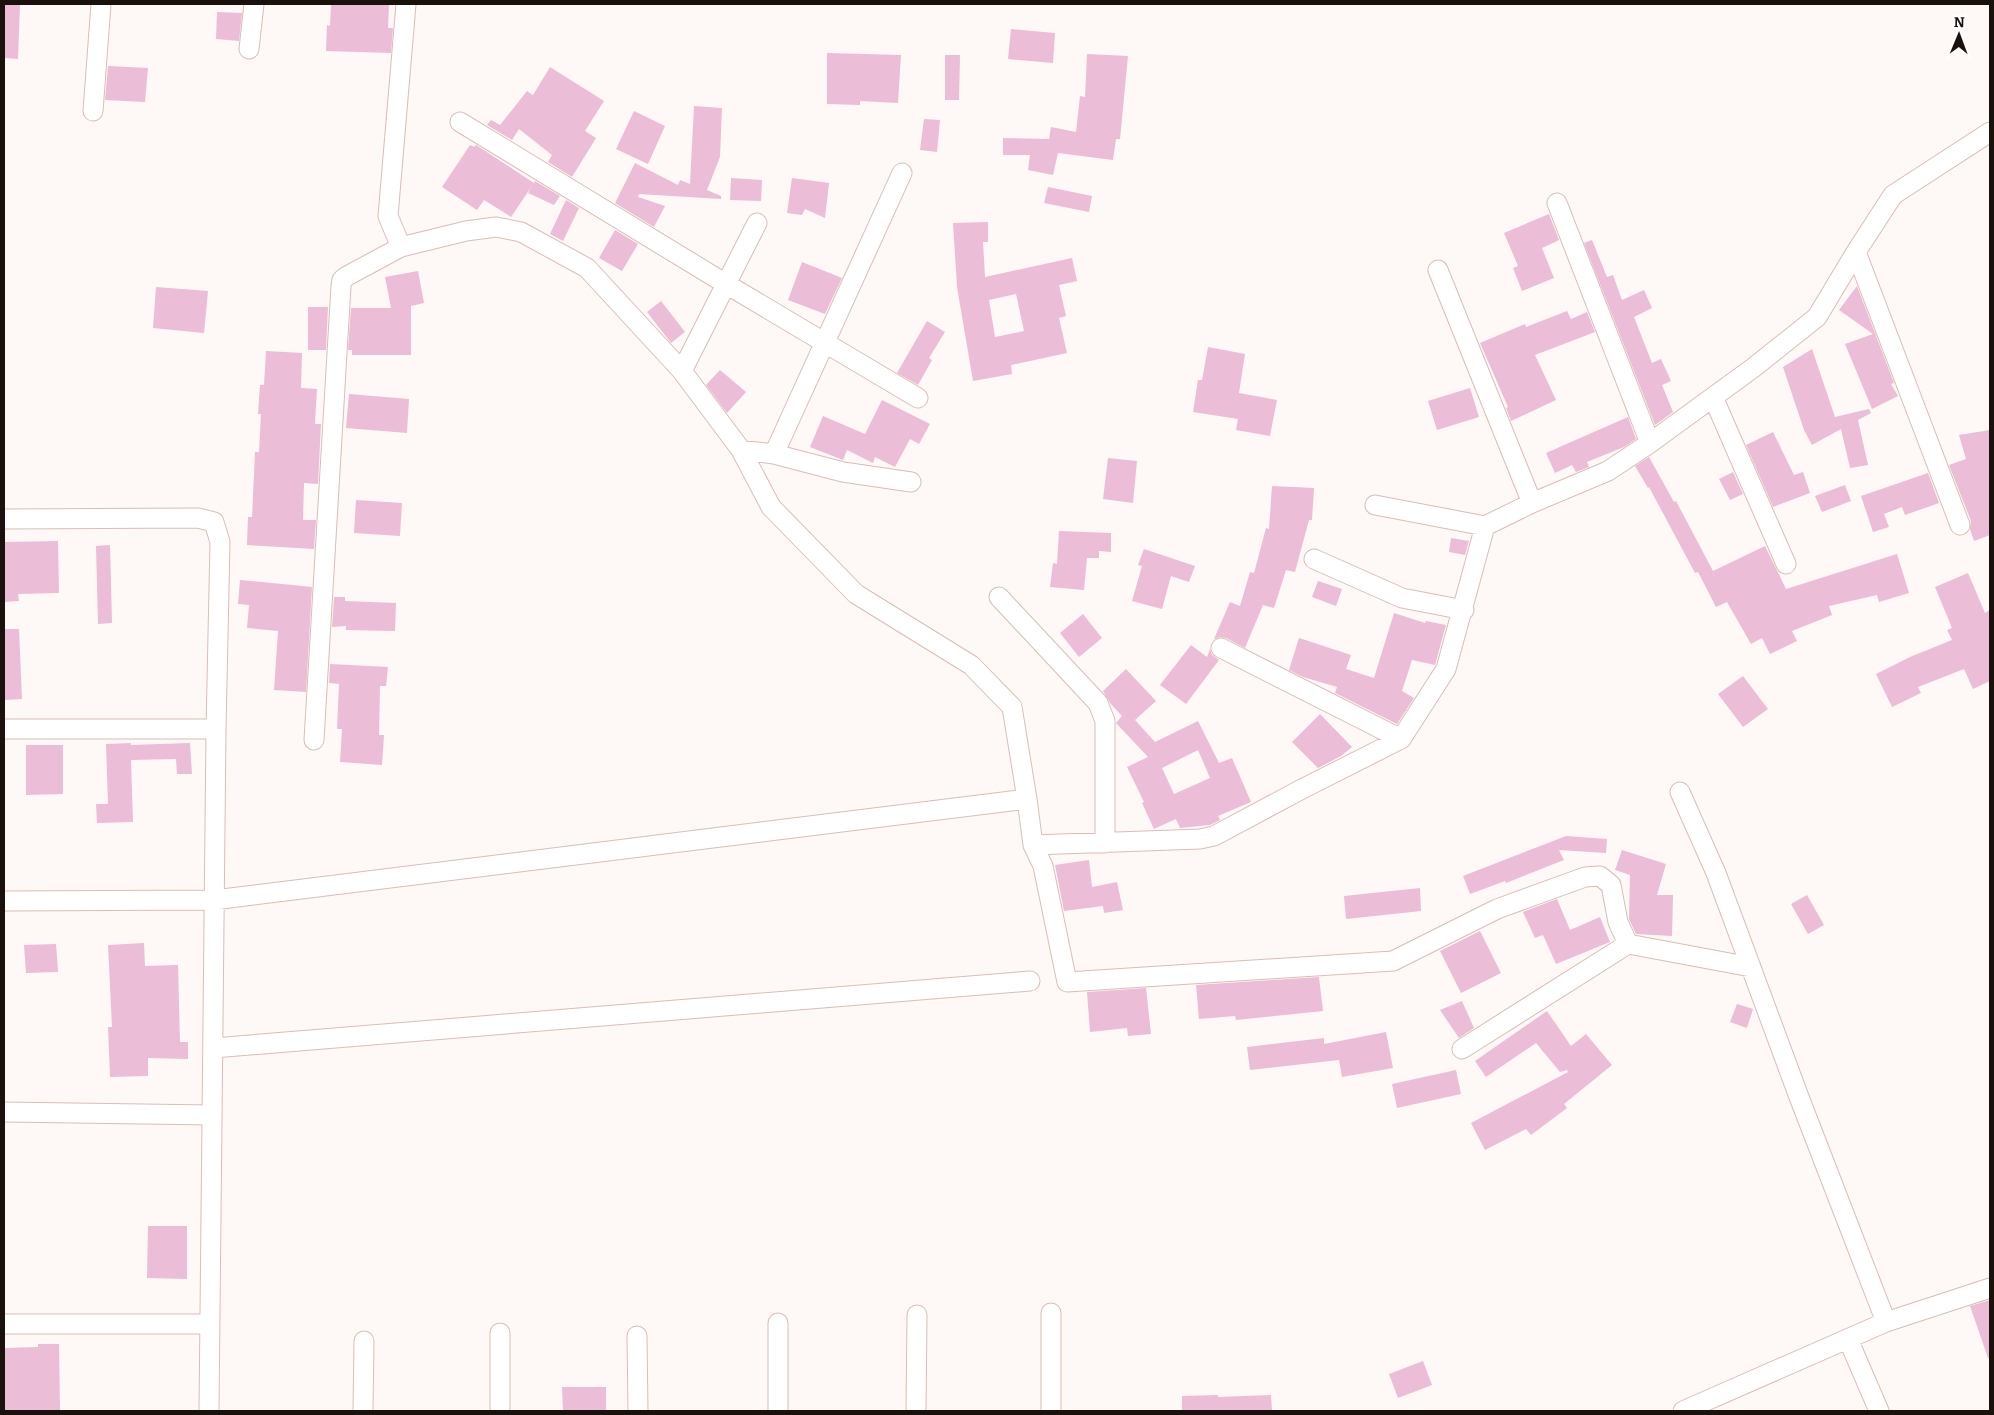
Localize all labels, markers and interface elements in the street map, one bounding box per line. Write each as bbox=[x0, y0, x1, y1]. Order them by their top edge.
north arrow bbox=[1934, 10, 1984, 60]
text: N bbox=[1954, 14, 1965, 31]

